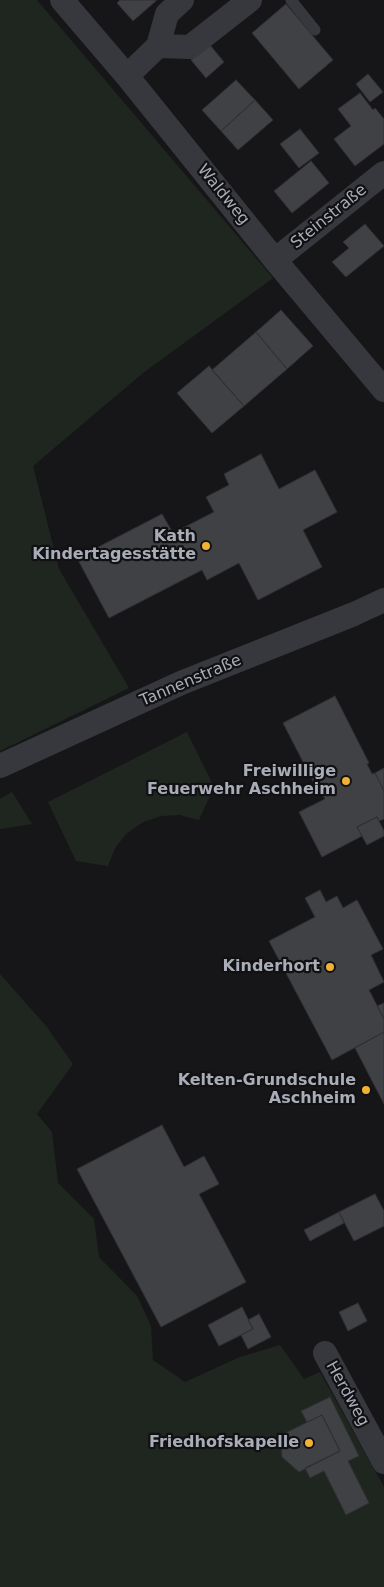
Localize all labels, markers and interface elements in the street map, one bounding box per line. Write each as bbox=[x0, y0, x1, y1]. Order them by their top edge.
street label: Waldweg bbox=[193, 161, 253, 229]
street label: Steinstraße bbox=[287, 181, 371, 253]
place label: Kath Kindertagesstätte bbox=[32, 527, 196, 565]
marker: Kath Kindertagesstätte bbox=[200, 540, 212, 552]
street label: Tannenstraße bbox=[137, 651, 245, 711]
place label: Freiwillige Feuerwehr Aschheim bbox=[147, 762, 336, 800]
marker: Freiwillige Feuerwehr Aschheim bbox=[340, 775, 352, 787]
place label: Kinderhort bbox=[223, 957, 320, 977]
marker: Kinderhort bbox=[324, 961, 336, 973]
place label: Kelten-Grundschule Aschheim bbox=[178, 1071, 356, 1109]
marker: Kelten-Grundschule Aschheim bbox=[360, 1084, 372, 1096]
street label: Herdweg bbox=[321, 1358, 373, 1430]
place label: Friedhofskapelle bbox=[149, 1433, 299, 1453]
marker: Friedhofskapelle bbox=[303, 1437, 315, 1449]

